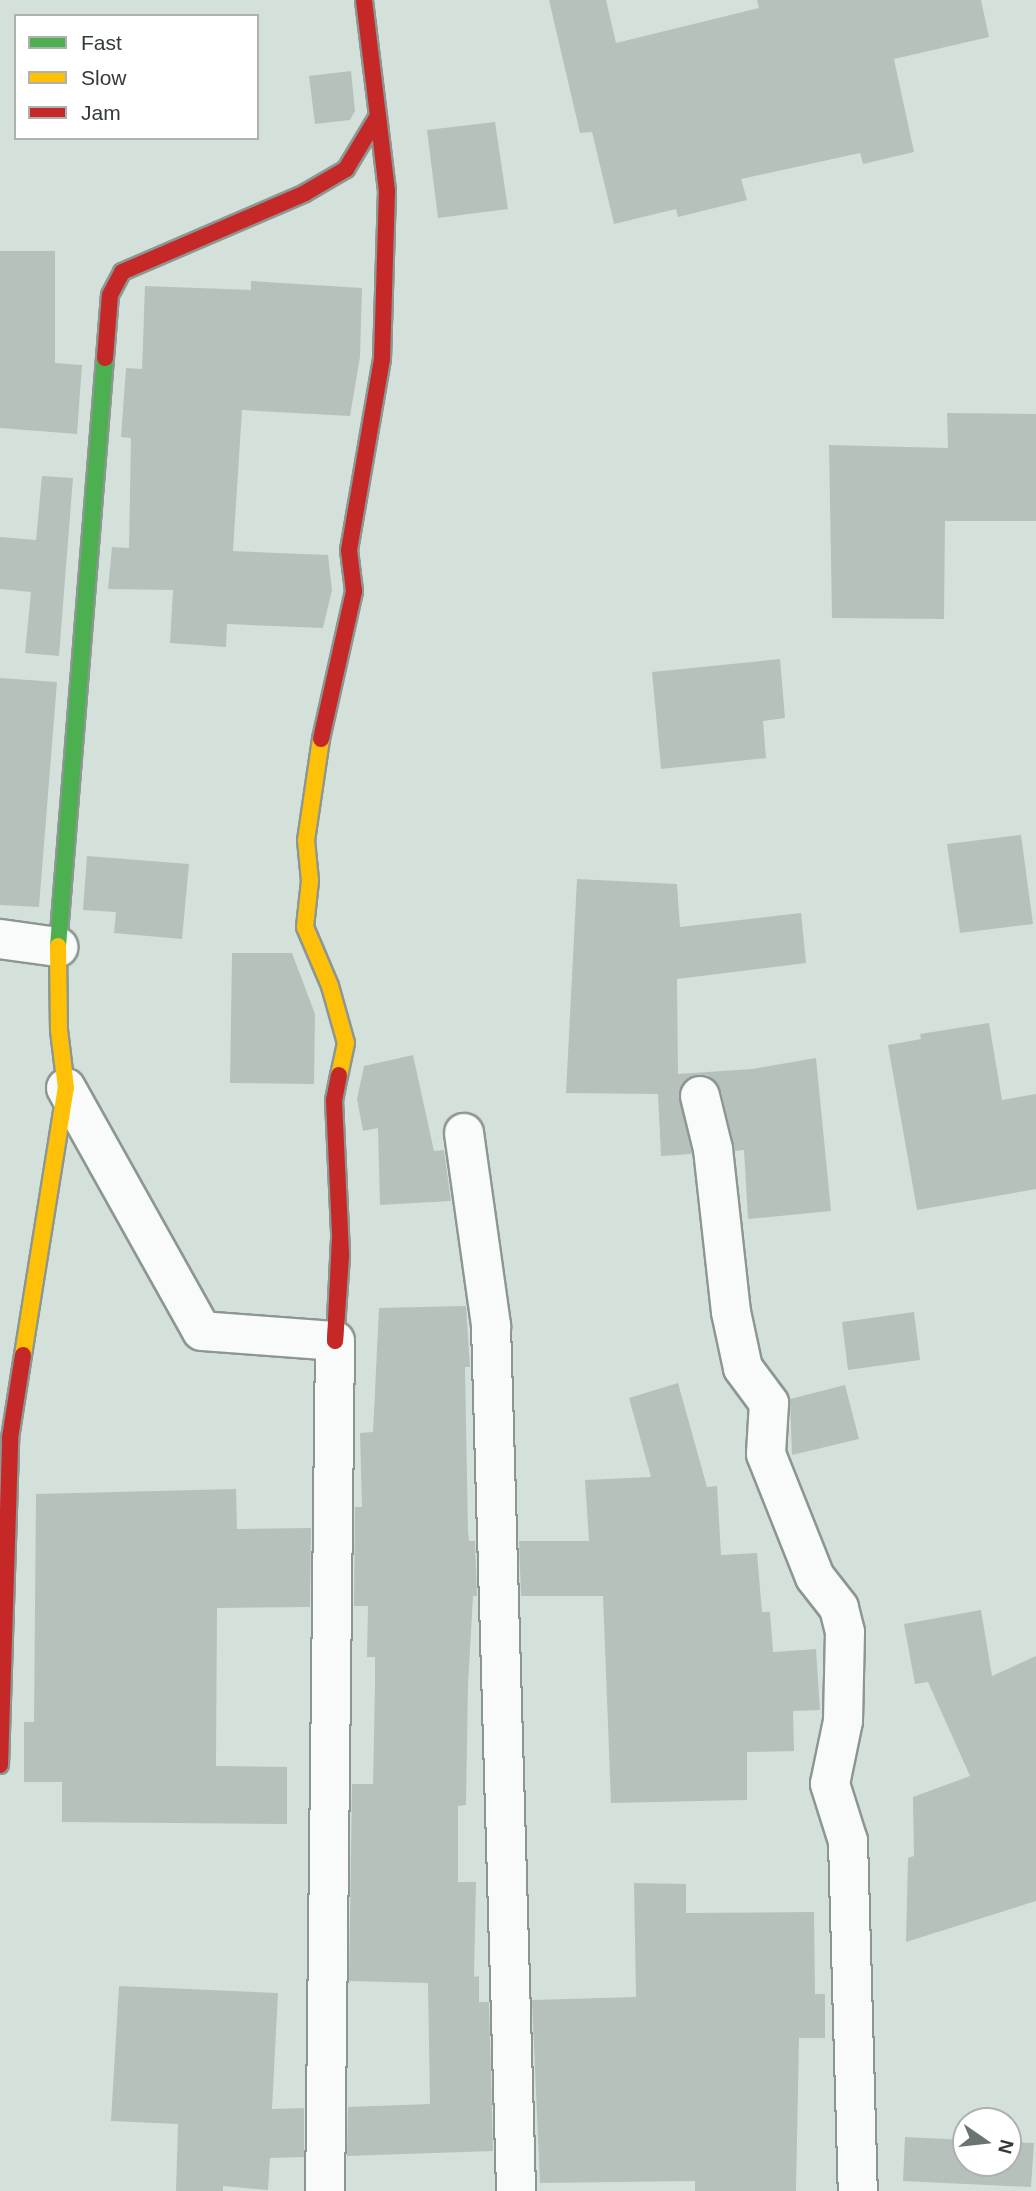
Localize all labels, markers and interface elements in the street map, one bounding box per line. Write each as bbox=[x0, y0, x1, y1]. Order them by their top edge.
legend bbox=[14, 14, 259, 140]
text: Fast bbox=[81, 31, 122, 54]
text: Slow bbox=[81, 66, 127, 89]
text: Jam bbox=[81, 101, 121, 124]
north arrow bbox=[952, 2107, 1022, 2177]
text: N bbox=[994, 2138, 1018, 2156]

